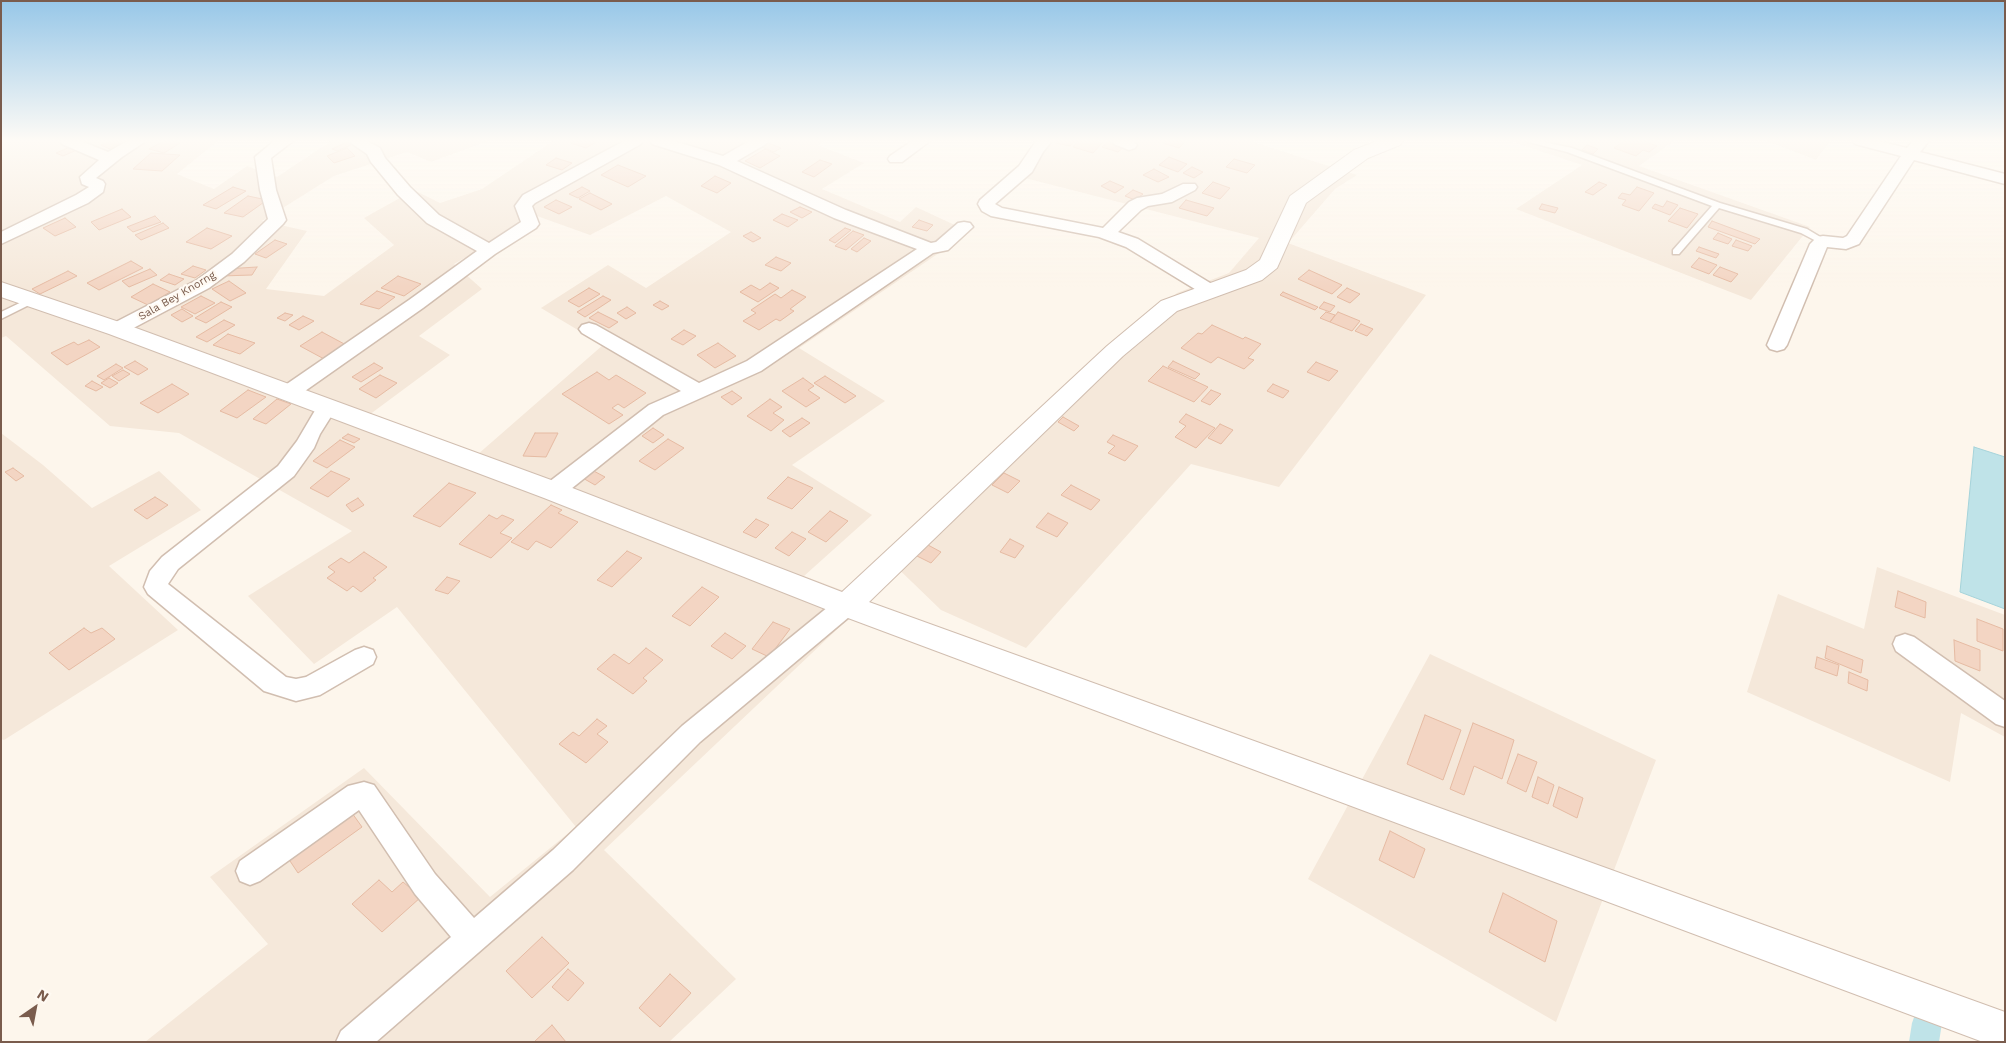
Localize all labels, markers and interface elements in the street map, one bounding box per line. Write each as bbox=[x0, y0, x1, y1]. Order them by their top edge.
street label: Sala Bey Knorng bbox=[136, 269, 218, 323]
north arrow bbox=[10, 983, 60, 1033]
text: N bbox=[34, 986, 52, 1005]

